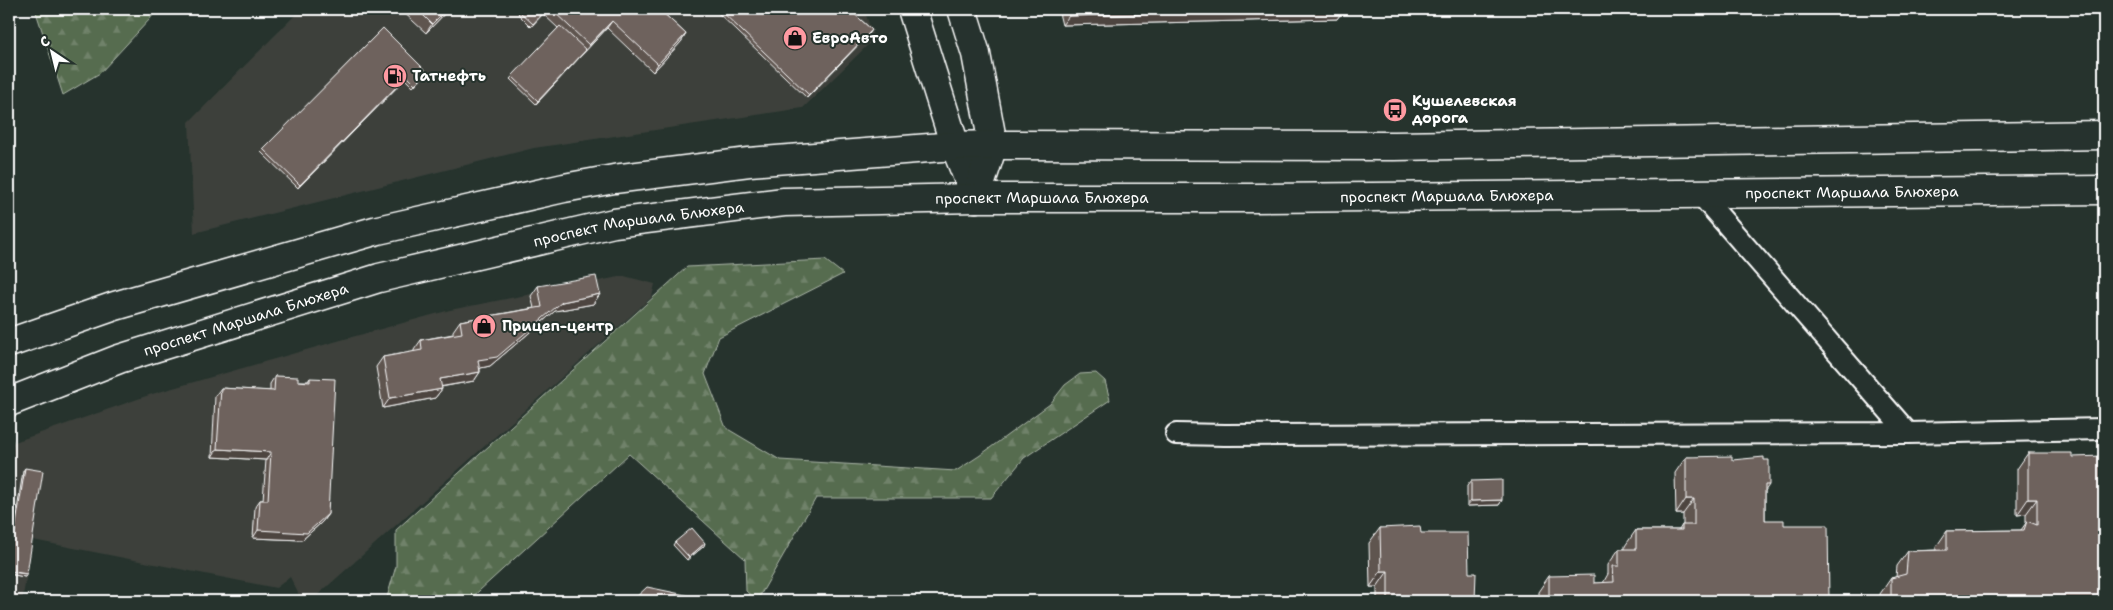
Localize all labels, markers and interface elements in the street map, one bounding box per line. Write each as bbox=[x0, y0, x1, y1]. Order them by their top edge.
shop icon: ЕвроАвто bbox=[782, 25, 808, 51]
north arrow bbox=[28, 28, 78, 78]
place label: ЕвроАвто bbox=[812, 28, 888, 48]
text: С bbox=[36, 32, 53, 51]
fuel station icon: Татнефть bbox=[382, 63, 408, 89]
place label: Татнефть bbox=[412, 66, 486, 86]
place label: Кушелевская дорога bbox=[1412, 91, 1517, 128]
bus stop icon: Кушелевская дорога bbox=[1382, 97, 1408, 123]
street label: проспект Маршала Блюхера bbox=[1745, 181, 1959, 203]
street label: проспект Маршала Блюхера bbox=[1340, 185, 1554, 207]
street label: проспект Маршала Блюхера bbox=[935, 188, 1149, 209]
street label: проспект Маршала Блюхера bbox=[531, 197, 746, 252]
street label: проспект Маршала Блюхера bbox=[141, 278, 351, 361]
shop icon: Прицеп-центр bbox=[471, 313, 497, 339]
place label: Прицеп-центр bbox=[502, 316, 614, 336]

